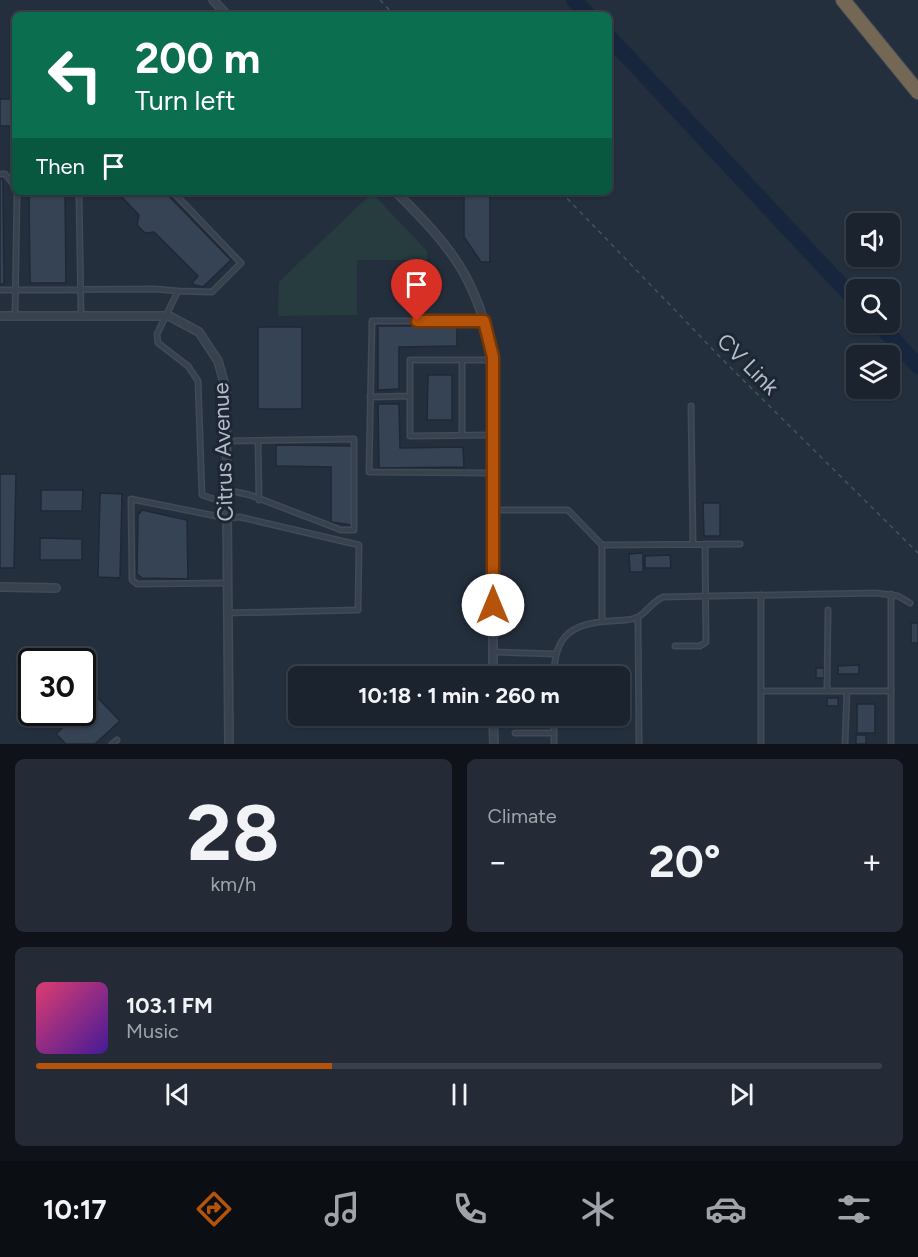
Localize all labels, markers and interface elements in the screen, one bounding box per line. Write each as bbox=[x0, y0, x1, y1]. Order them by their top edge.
text: 200 m bbox=[135, 33, 260, 84]
icon: left bbox=[36, 36, 114, 114]
text: Turn left bbox=[135, 84, 235, 117]
icon: arrive bbox=[97, 150, 130, 183]
text: Then bbox=[36, 153, 85, 180]
map controls bbox=[846, 213, 900, 399]
button: sound bbox=[846, 213, 900, 267]
pin bbox=[391, 259, 442, 321]
icon: arrive bbox=[400, 268, 433, 301]
button: search bbox=[846, 279, 900, 333]
street label: CV Link bbox=[712, 328, 785, 401]
button: layers bbox=[846, 345, 900, 399]
street label: Citrus Avenue bbox=[207, 382, 239, 522]
position arrow bbox=[461, 573, 525, 637]
speed limit sign: 30 bbox=[18, 648, 96, 726]
text: 10:18 · 1 min · 260 m bbox=[358, 682, 560, 709]
text: 28 bbox=[187, 786, 280, 880]
text: Climate bbox=[488, 804, 557, 828]
text: 20° bbox=[649, 834, 721, 888]
text: − bbox=[488, 842, 508, 881]
text: + bbox=[861, 842, 882, 881]
text: km/h bbox=[210, 872, 256, 896]
text: 103.1 FM bbox=[126, 992, 213, 1019]
text: Music bbox=[126, 1019, 179, 1043]
icon: previous bbox=[161, 1078, 194, 1111]
icon: pause bbox=[443, 1078, 476, 1111]
icon: next bbox=[725, 1078, 758, 1111]
icon: directions bbox=[193, 1188, 235, 1230]
icon: music bbox=[321, 1188, 363, 1230]
icon: phone bbox=[449, 1188, 491, 1230]
icon: climate bbox=[577, 1188, 619, 1230]
icon: car bbox=[705, 1188, 747, 1230]
icon: filters bbox=[833, 1188, 875, 1230]
text: 10:17 bbox=[43, 1193, 106, 1226]

